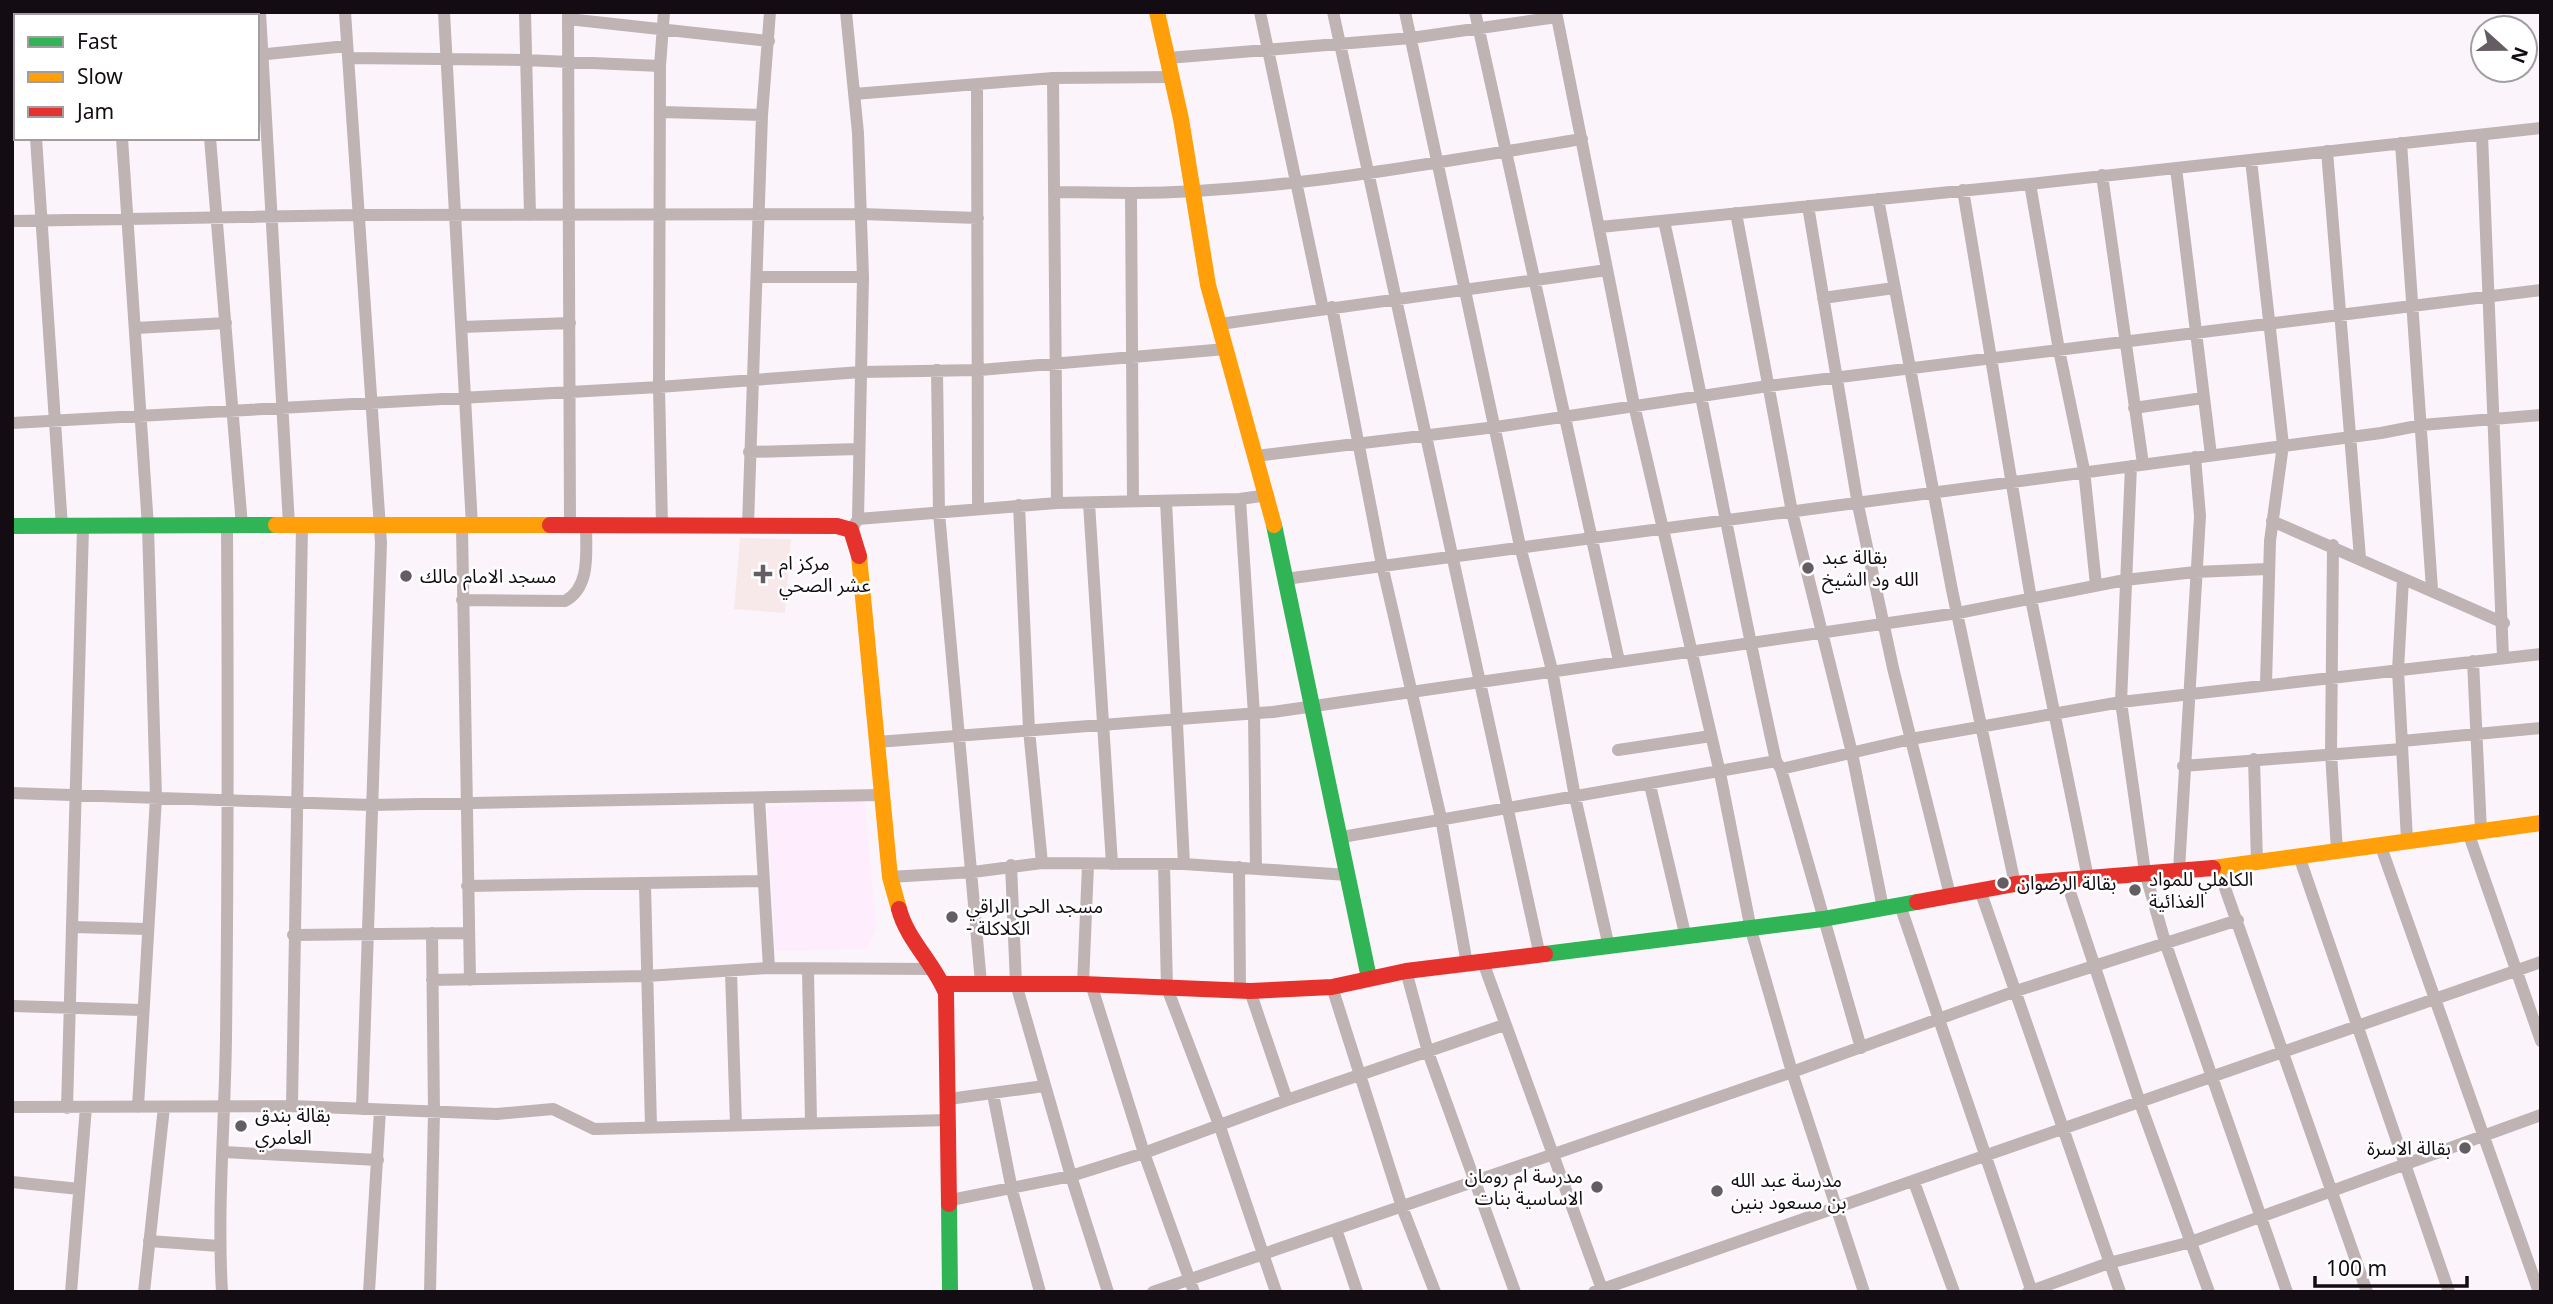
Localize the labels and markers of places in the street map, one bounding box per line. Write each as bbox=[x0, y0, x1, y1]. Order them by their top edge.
place label: بقالة عبد الله ود الشيخ bbox=[1822, 538, 1919, 600]
place label: مركز ام عشر الصحي bbox=[779, 544, 871, 606]
place label: مسجد الامام مالك bbox=[420, 557, 556, 597]
marker: بقالة عبد الله ود الشيخ bbox=[1800, 560, 1816, 576]
marker: مركز ام عشر الصحي bbox=[753, 564, 773, 584]
marker: مسجد الامام مالك bbox=[398, 568, 414, 584]
place label: الكاهلي للمواد الغذائية bbox=[2149, 860, 2253, 922]
place label: بقالة الرضوان bbox=[2017, 864, 2116, 904]
marker: بقالة الرضوان bbox=[1995, 875, 2011, 891]
marker: الكاهلي للمواد الغذائية bbox=[2127, 882, 2143, 898]
place label: مسجد الحي الراقي - الكلاكلة bbox=[966, 887, 1103, 949]
marker: مسجد الحي الراقي - الكلاكلة bbox=[944, 909, 960, 925]
place label: بقالة بندق العامري bbox=[255, 1096, 331, 1158]
marker: بقالة بندق العامري bbox=[233, 1118, 249, 1134]
place label: بقالة الاسرة bbox=[2367, 1129, 2451, 1169]
marker: بقالة الاسرة bbox=[2457, 1140, 2473, 1156]
place label: مدرسة ام رومان الاساسية بنات bbox=[1465, 1157, 1583, 1219]
place label: مدرسة عبد الله بن مسعود بنين bbox=[1731, 1161, 1847, 1223]
marker: مدرسة ام رومان الاساسية بنات bbox=[1589, 1179, 1605, 1195]
marker: مدرسة عبد الله بن مسعود بنين bbox=[1709, 1183, 1725, 1199]

